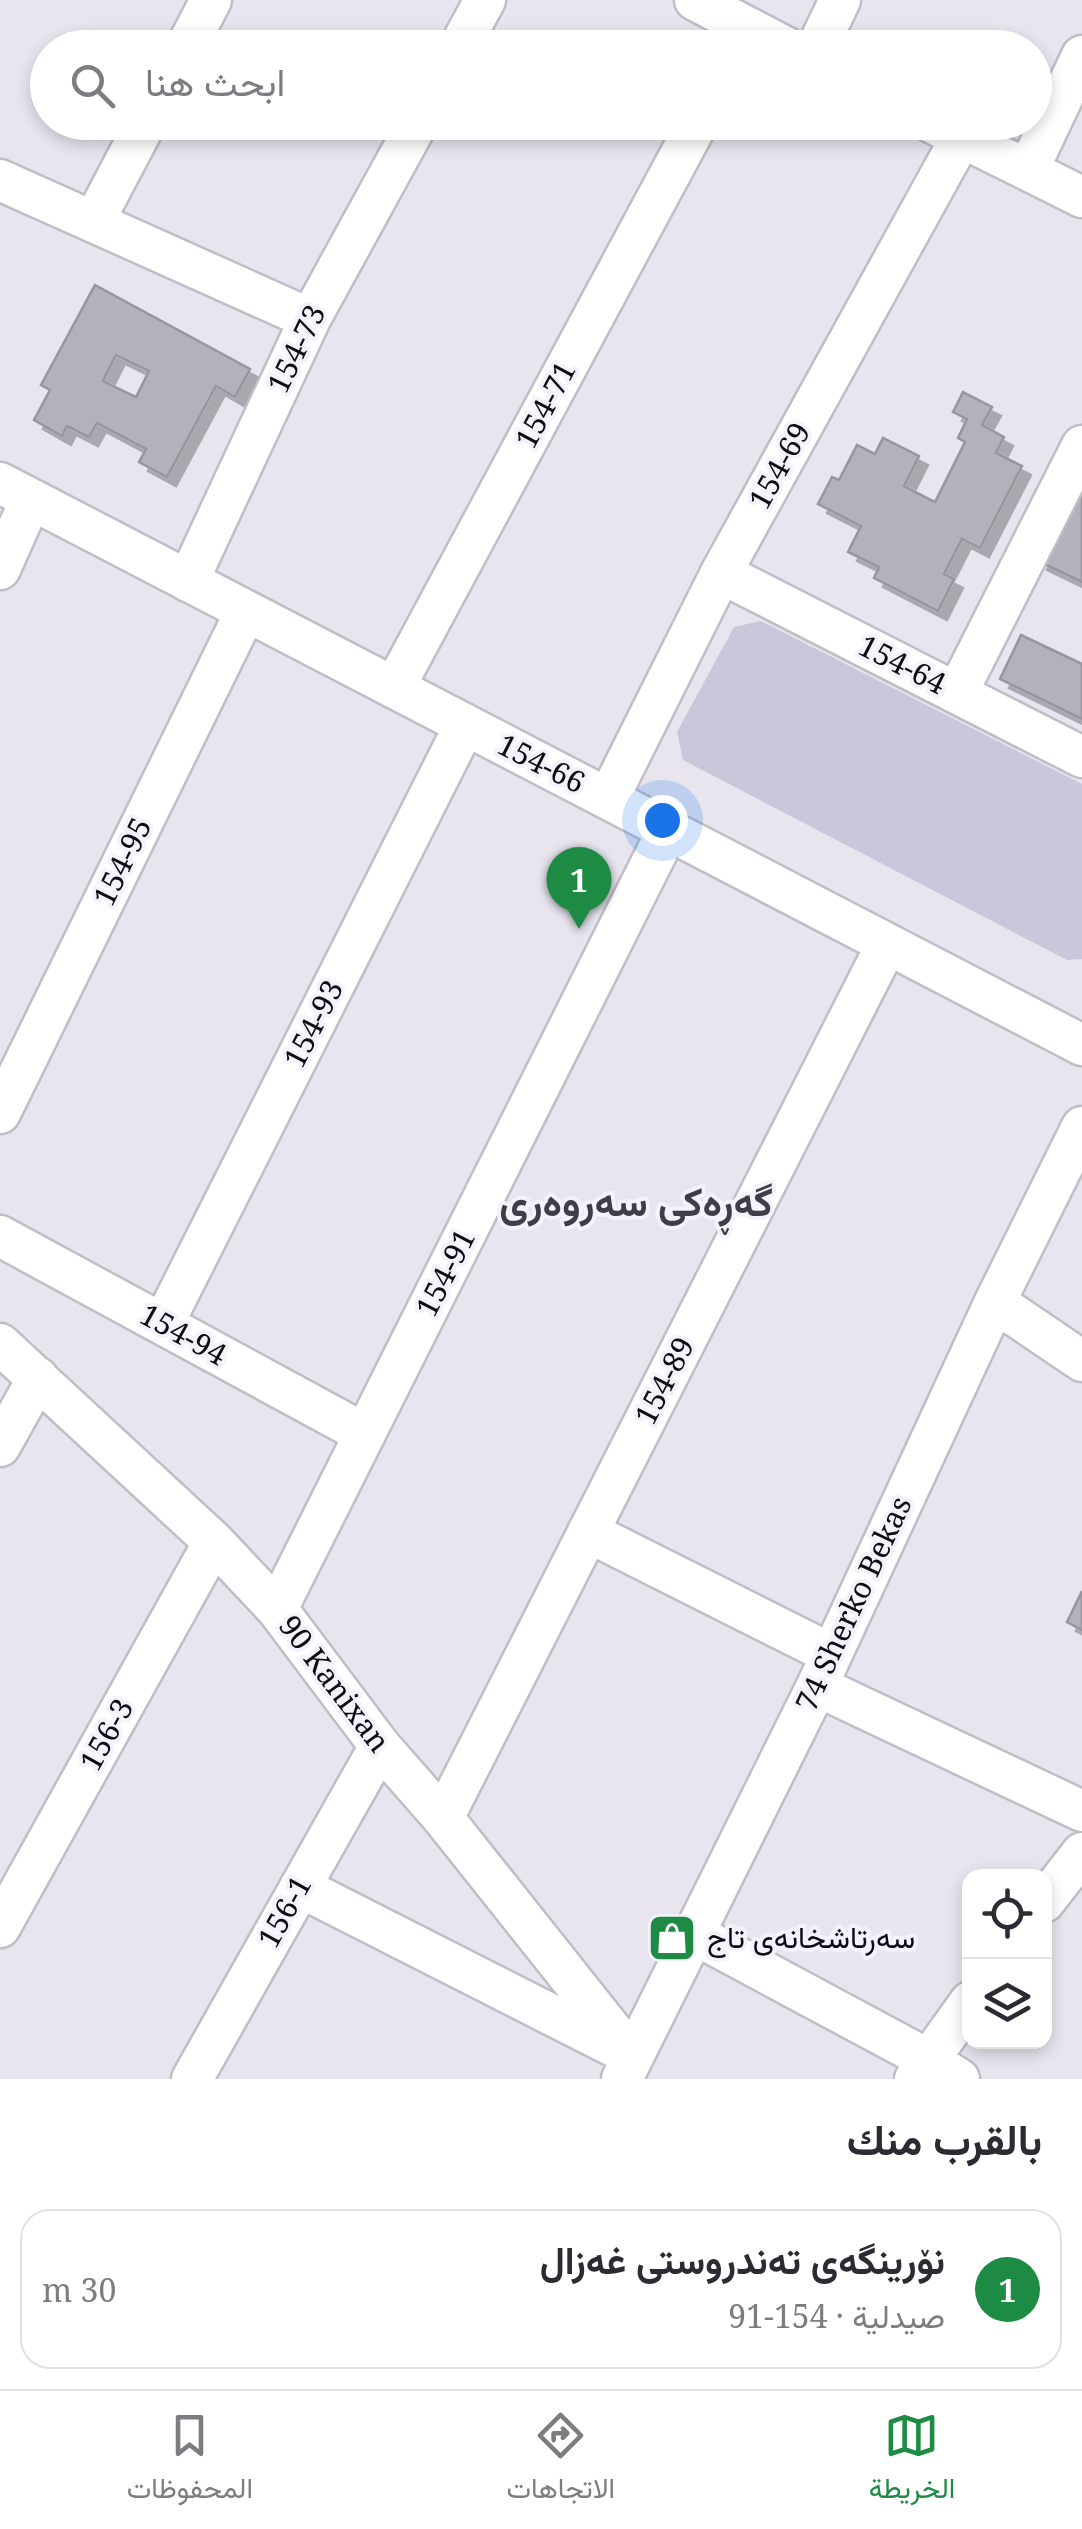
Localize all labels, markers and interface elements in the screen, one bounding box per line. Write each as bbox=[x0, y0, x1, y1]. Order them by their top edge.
search box bbox=[30, 30, 1052, 140]
text: ابحث هنا bbox=[145, 55, 285, 107]
icon: search bbox=[65, 58, 120, 113]
street label: 154-73 bbox=[257, 297, 334, 399]
street label: 154-71 bbox=[505, 354, 585, 455]
street label: 154-69 bbox=[738, 415, 819, 516]
street label: 154-64 bbox=[852, 624, 954, 703]
street label: 154-66 bbox=[491, 723, 592, 802]
your location bbox=[637, 795, 688, 846]
street label: 154-95 bbox=[83, 810, 160, 912]
pin: 1 bbox=[546, 846, 612, 929]
street label: 154-93 bbox=[273, 973, 352, 1074]
district label: گەڕەکی سەروەری bbox=[499, 1173, 773, 1235]
street label: 154-91 bbox=[405, 1222, 484, 1323]
street label: 154-94 bbox=[133, 1293, 235, 1374]
street label: 154-89 bbox=[624, 1330, 703, 1431]
street label: 74 Sherko Bekas bbox=[785, 1489, 920, 1717]
street label: 90 Kanixan bbox=[270, 1606, 400, 1760]
street label: 156-3 bbox=[69, 1691, 142, 1778]
street label: 156-1 bbox=[247, 1868, 320, 1955]
map controls bbox=[962, 1869, 1052, 2049]
button: locate bbox=[962, 1869, 1052, 1959]
shop icon: سەرتاشخانەی تاج bbox=[646, 1912, 698, 1964]
place label: سەرتاشخانەی تاج bbox=[707, 1916, 915, 1958]
button: layers bbox=[962, 1959, 1052, 2049]
text: بالقرب منك bbox=[847, 2110, 1042, 2167]
text: نۆرینگەی تەندروستی غەزال bbox=[540, 2233, 945, 2285]
text: 30 m bbox=[42, 2268, 116, 2311]
text: 1 bbox=[998, 2268, 1017, 2311]
text: صيدلية · 154-91 bbox=[728, 2294, 945, 2337]
tab: المحفوظات bbox=[127, 2408, 253, 2513]
tab: الاتجاهات bbox=[506, 2408, 615, 2513]
tab: الخريطة bbox=[869, 2408, 955, 2513]

